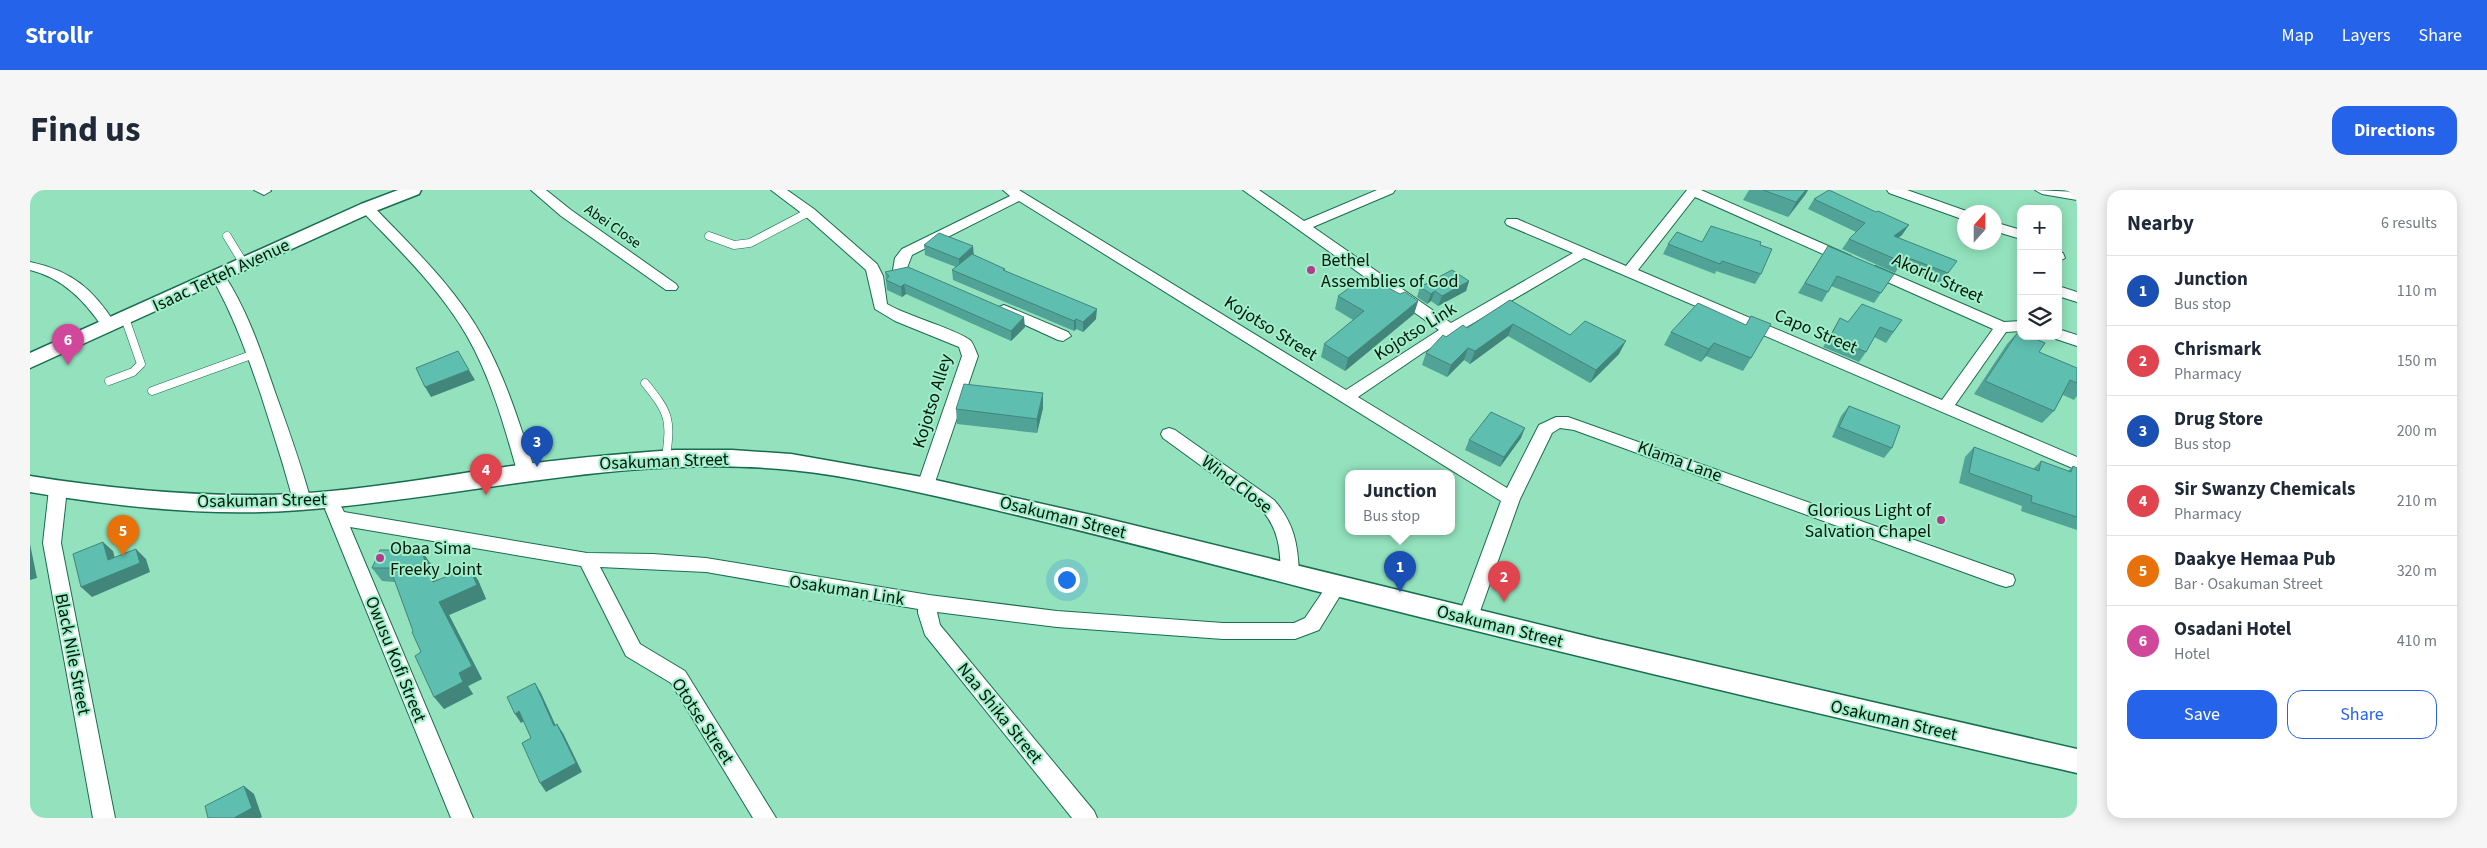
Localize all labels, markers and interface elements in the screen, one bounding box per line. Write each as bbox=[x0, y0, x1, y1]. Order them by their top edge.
text: Strollr bbox=[25, 18, 93, 53]
text: Map bbox=[2282, 23, 2314, 48]
text: Layers bbox=[2342, 23, 2391, 48]
text: Share bbox=[2419, 23, 2462, 48]
text: Find us bbox=[30, 105, 140, 155]
button: Directions bbox=[2332, 106, 2457, 155]
street label: Abei Close bbox=[580, 199, 645, 254]
north arrow bbox=[1957, 205, 2002, 250]
map controls bbox=[2017, 205, 2062, 340]
button: + bbox=[2017, 205, 2062, 250]
text: Nearby bbox=[2127, 208, 2194, 238]
text: 6 results bbox=[2381, 212, 2437, 234]
street label: Isaac Tetteh Avenue bbox=[149, 233, 294, 318]
street label: Akorlu Street bbox=[1888, 247, 1987, 310]
place label: Bethel Assemblies of God bbox=[1321, 248, 1459, 294]
button: − bbox=[2017, 250, 2062, 295]
marker: Bethel Assemblies of God bbox=[1305, 264, 1317, 276]
text: Junction bbox=[2174, 266, 2248, 293]
text: 1 bbox=[2139, 280, 2147, 302]
text: 110 m bbox=[2397, 280, 2437, 302]
street label: Kojotso Street bbox=[1219, 290, 1322, 367]
text: Bus stop bbox=[2174, 293, 2231, 315]
button: layers bbox=[2017, 295, 2062, 340]
street label: Kojotso Link bbox=[1369, 296, 1461, 367]
street label: Capo Street bbox=[1771, 303, 1861, 360]
pin: 6 bbox=[52, 324, 84, 365]
text: Chrismark bbox=[2174, 336, 2261, 363]
street label: Kojotso Alley bbox=[906, 350, 959, 451]
text: 2 bbox=[2139, 350, 2147, 372]
text: 150 m bbox=[2397, 350, 2437, 372]
text: Pharmacy bbox=[2174, 363, 2242, 385]
text: Drug Store bbox=[2174, 406, 2263, 433]
text: 3 bbox=[2139, 420, 2147, 442]
text: 200 m bbox=[2397, 420, 2437, 442]
pin: 3 bbox=[521, 426, 553, 467]
text: Bus stop bbox=[2174, 433, 2231, 455]
street label: Klama Lane bbox=[1634, 435, 1726, 488]
street label: Osakuman Street bbox=[599, 447, 729, 476]
street label: Wind Close bbox=[1196, 449, 1277, 519]
pin: 4 bbox=[470, 454, 502, 495]
popup bbox=[1345, 470, 1455, 535]
text: Sir Swanzy Chemicals bbox=[2174, 476, 2355, 503]
text: Junction bbox=[1363, 478, 1437, 505]
street label: Osakuman Street bbox=[197, 487, 327, 514]
street label: Osakuman Street bbox=[997, 490, 1129, 545]
text: 4 bbox=[2139, 490, 2147, 512]
text: 210 m bbox=[2397, 490, 2437, 512]
place label: Glorious Light of Salvation Chapel bbox=[1804, 498, 1932, 544]
text: Pharmacy bbox=[2174, 503, 2242, 525]
text: Bus stop bbox=[1363, 505, 1420, 527]
marker: Glorious Light of Salvation Chapel bbox=[1935, 514, 1947, 526]
pin: 5 bbox=[107, 515, 139, 556]
place label: Obaa Sima Freeky Joint bbox=[390, 536, 482, 582]
text: Daakye Hemaa Pub bbox=[2174, 546, 2336, 573]
pin: 1 bbox=[1384, 551, 1416, 592]
marker: Obaa Sima Freeky Joint bbox=[374, 552, 386, 564]
text: 5 bbox=[2139, 560, 2147, 582]
text: 320 m bbox=[2397, 560, 2437, 582]
pin: 2 bbox=[1488, 561, 1520, 602]
your location bbox=[1054, 567, 1080, 593]
street label: Osakuman Link bbox=[787, 569, 906, 612]
text: Bar · Osakuman Street bbox=[2174, 573, 2323, 595]
street label: Black Nile Street bbox=[48, 591, 97, 717]
street label: Owusu Kofi Street bbox=[359, 592, 432, 726]
street label: Osakuman Street bbox=[1434, 599, 1566, 654]
text: Osadani Hotel bbox=[2174, 616, 2291, 643]
text: 6 bbox=[2139, 630, 2147, 652]
text: 410 m bbox=[2397, 630, 2437, 652]
text: Hotel bbox=[2174, 643, 2210, 665]
street label: Naa Shika Street bbox=[951, 657, 1048, 769]
street label: Ototse Street bbox=[665, 673, 740, 769]
button: Save bbox=[2127, 690, 2277, 739]
button: Share bbox=[2287, 690, 2437, 739]
street label: Osakuman Street bbox=[1828, 694, 1960, 747]

